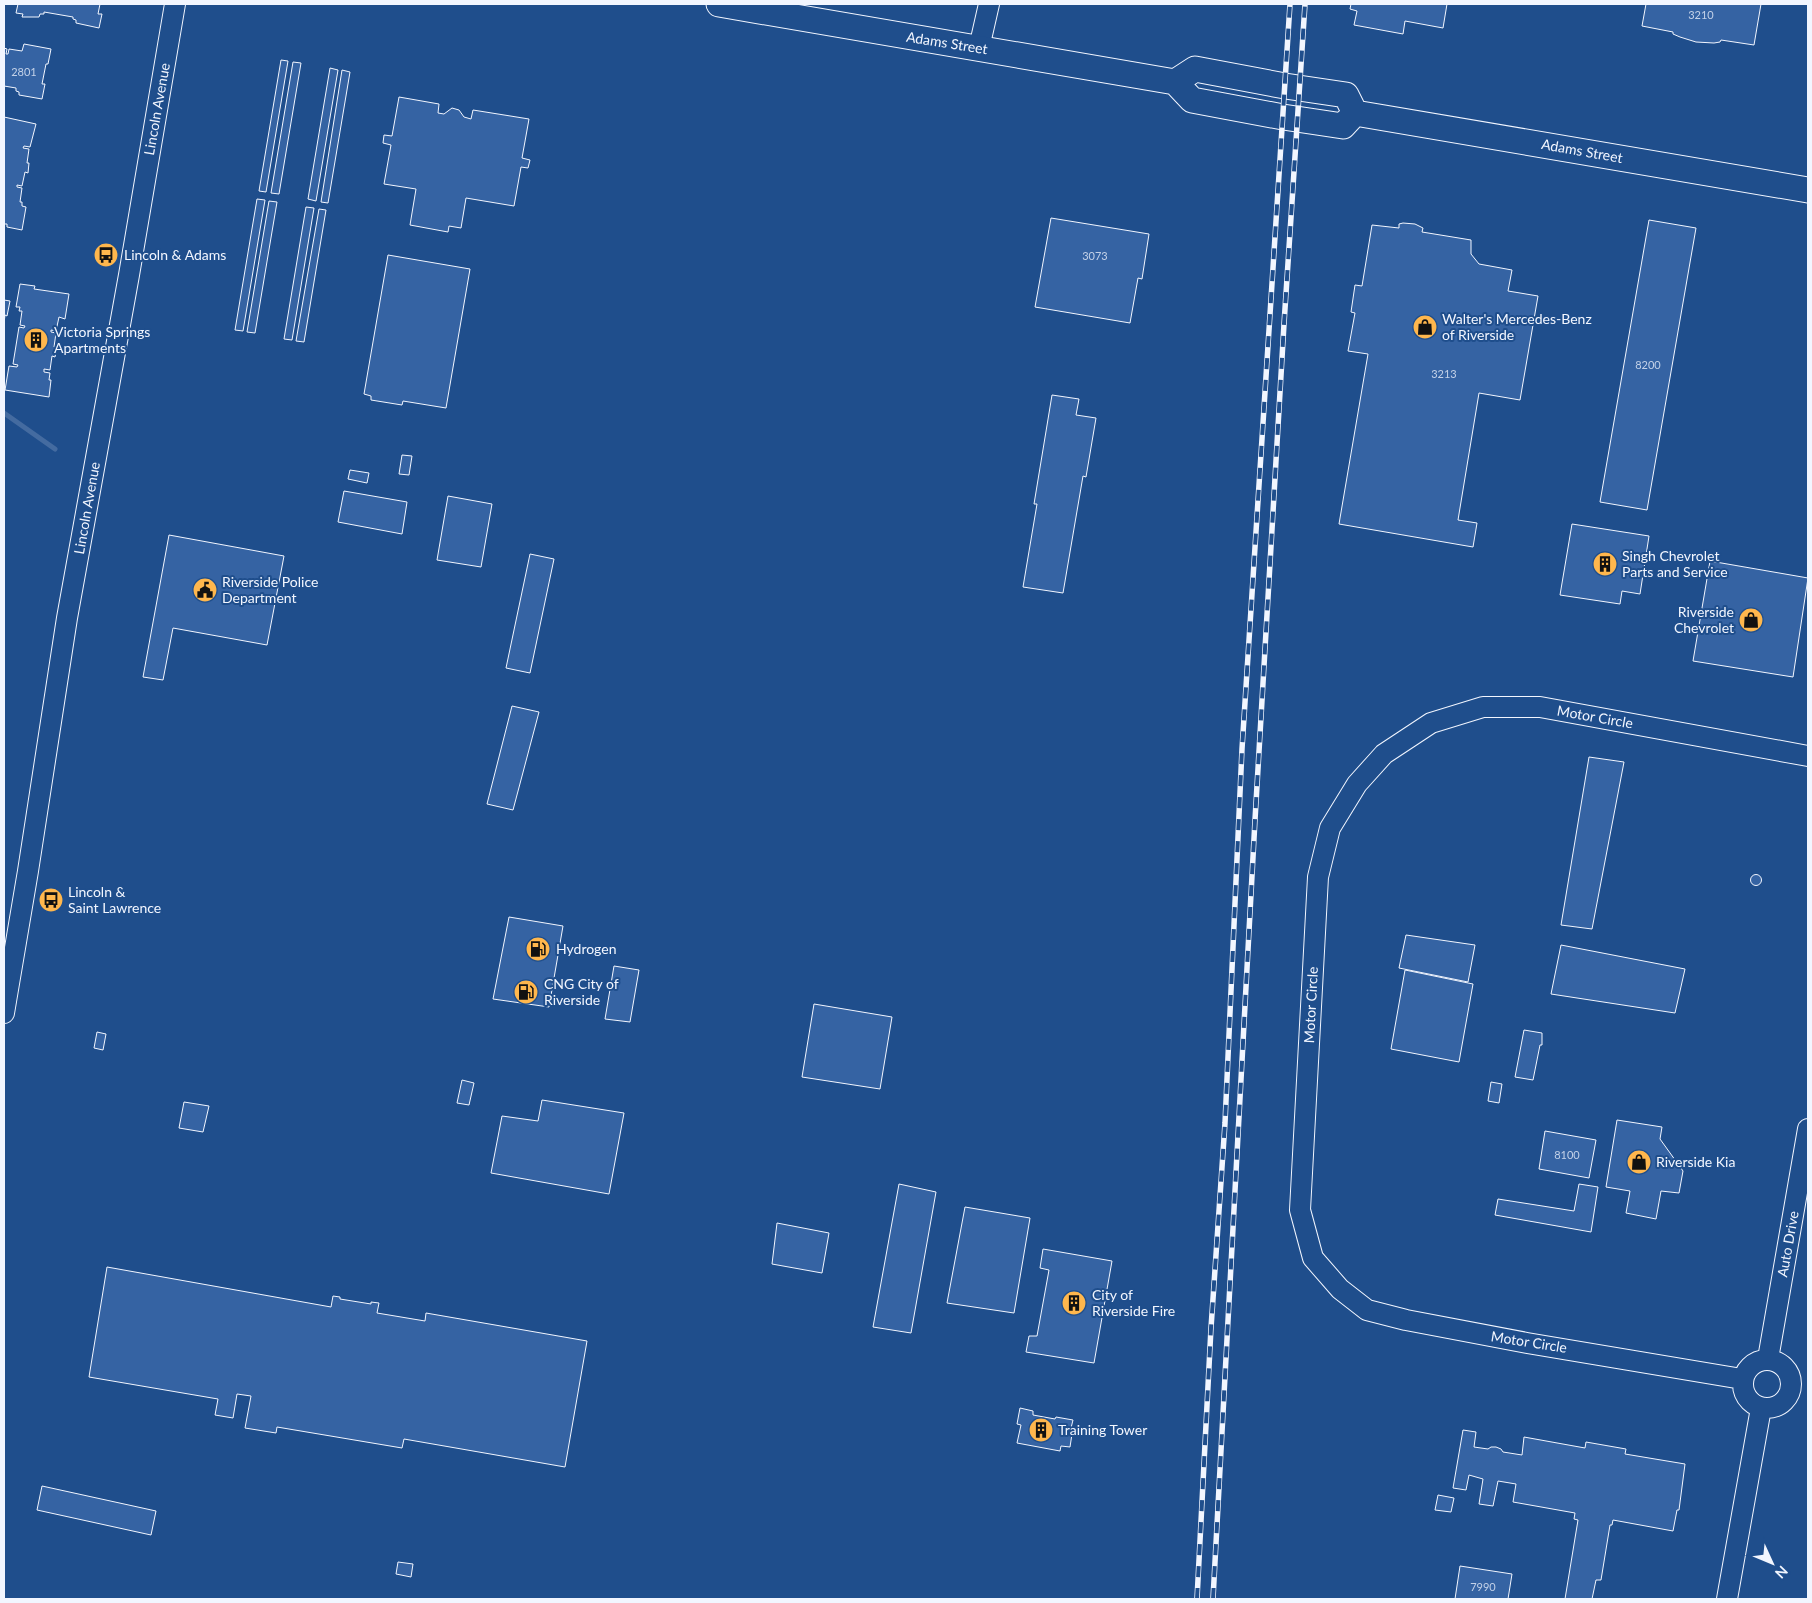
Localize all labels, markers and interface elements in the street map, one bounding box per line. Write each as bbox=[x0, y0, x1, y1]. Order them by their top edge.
house number: 3210 bbox=[1688, 8, 1714, 21]
street label: Adams Street bbox=[905, 28, 989, 57]
street label: Lincoln Avenue bbox=[140, 61, 173, 156]
house number: 2801 bbox=[11, 65, 37, 78]
street label: Adams Street bbox=[1540, 135, 1624, 166]
bus stop icon: Lincoln & Adams bbox=[93, 242, 119, 268]
place label: Lincoln & Adams bbox=[124, 246, 226, 263]
house number: 3073 bbox=[1082, 249, 1108, 262]
place label: Walter's Mercedes-Benz of Riverside bbox=[1442, 310, 1592, 343]
shop icon: Walter's Mercedes-Benz of Riverside bbox=[1412, 314, 1438, 340]
place label: Victoria Springs Apartments bbox=[54, 323, 150, 356]
building icon: Victoria Springs Apartments bbox=[23, 327, 49, 353]
house number: 8200 bbox=[1635, 358, 1661, 371]
house number: 3213 bbox=[1431, 367, 1457, 380]
street label: Lincoln Avenue bbox=[70, 460, 103, 555]
place label: Singh Chevrolet Parts and Service bbox=[1622, 547, 1728, 580]
building icon: Singh Chevrolet Parts and Service bbox=[1592, 551, 1618, 577]
place label: Riverside Police Department bbox=[222, 573, 318, 606]
public building icon: Riverside Police Department bbox=[192, 577, 218, 603]
place label: Riverside Chevrolet bbox=[1674, 603, 1734, 636]
shop icon: Riverside Chevrolet bbox=[1738, 607, 1764, 633]
street label: Motor Circle bbox=[1556, 701, 1634, 732]
place label: Lincoln & Saint Lawrence bbox=[68, 883, 161, 916]
bus stop icon: Lincoln & Saint Lawrence bbox=[38, 887, 64, 913]
fuel station icon: Hydrogen bbox=[525, 936, 551, 962]
place label: Hydrogen bbox=[556, 940, 616, 957]
street label: Motor Circle bbox=[1300, 966, 1321, 1044]
place label: CNG City of Riverside bbox=[544, 975, 619, 1008]
fuel station icon: CNG City of Riverside bbox=[513, 979, 539, 1005]
house number: 8100 bbox=[1554, 1148, 1580, 1161]
shop icon: Riverside Kia bbox=[1626, 1149, 1652, 1175]
place label: Riverside Kia bbox=[1656, 1153, 1735, 1170]
street label: Auto Drive bbox=[1773, 1209, 1802, 1278]
place label: City of Riverside Fire bbox=[1092, 1286, 1175, 1319]
building icon: City of Riverside Fire bbox=[1061, 1290, 1087, 1316]
street label: Motor Circle bbox=[1490, 1327, 1568, 1356]
building icon: Training Tower bbox=[1028, 1417, 1054, 1443]
place label: Training Tower bbox=[1058, 1421, 1147, 1438]
north arrow bbox=[1747, 1538, 1797, 1588]
text: N bbox=[1772, 1563, 1792, 1582]
house number: 7990 bbox=[1470, 1580, 1496, 1593]

